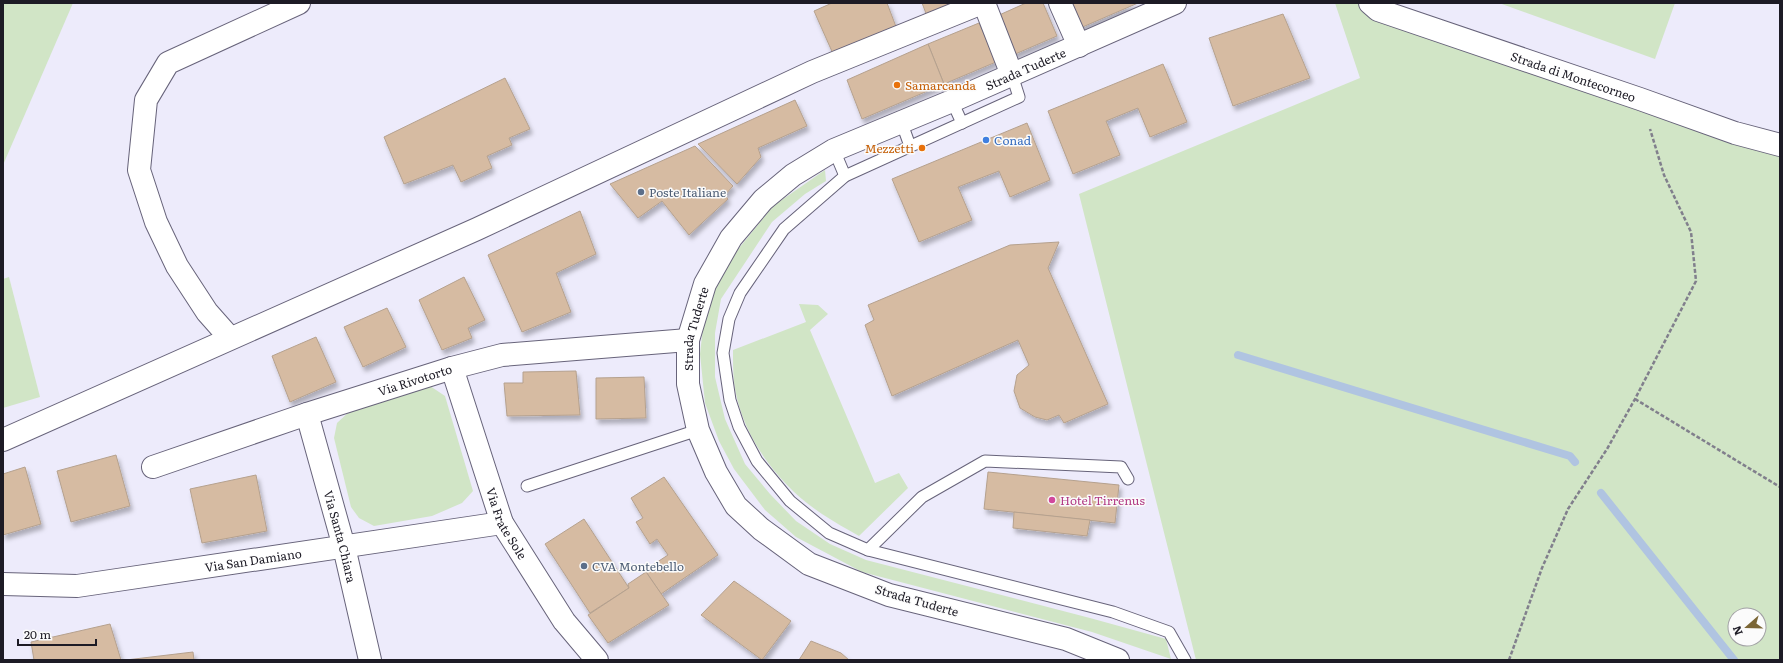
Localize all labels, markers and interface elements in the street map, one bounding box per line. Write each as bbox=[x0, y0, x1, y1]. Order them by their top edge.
street label: Strada Tuderte bbox=[982, 43, 1069, 94]
street label: Strada di Montecorneo bbox=[1509, 47, 1638, 106]
place label: Samarcanda bbox=[905, 76, 977, 94]
marker: Samarcanda bbox=[892, 80, 902, 90]
place label: Conad bbox=[994, 131, 1032, 149]
marker: Conad bbox=[981, 135, 991, 145]
place label: Mezzetti bbox=[865, 139, 914, 157]
marker: Mezzetti bbox=[917, 143, 927, 153]
place label: Poste Italiane bbox=[649, 183, 726, 201]
marker: Poste Italiane bbox=[636, 187, 646, 197]
street label: Strada Tuderte bbox=[679, 284, 713, 371]
street label: Via Rivotorto bbox=[375, 360, 454, 400]
street label: Via Frate Sole bbox=[482, 485, 532, 563]
street label: Via Santa Chiara bbox=[320, 488, 361, 585]
place label: Hotel Tirrenus bbox=[1060, 491, 1145, 509]
marker: Hotel Tirrenus bbox=[1047, 495, 1057, 505]
street label: Via San Damiano bbox=[203, 544, 303, 576]
place label: CVA Montebello bbox=[592, 557, 684, 575]
marker: CVA Montebello bbox=[579, 561, 589, 571]
street label: Strada Tuderte bbox=[873, 579, 961, 621]
north arrow bbox=[1727, 607, 1767, 647]
scale bar bbox=[18, 621, 96, 647]
text: N bbox=[1728, 624, 1746, 638]
text: 20 m bbox=[24, 625, 51, 643]

